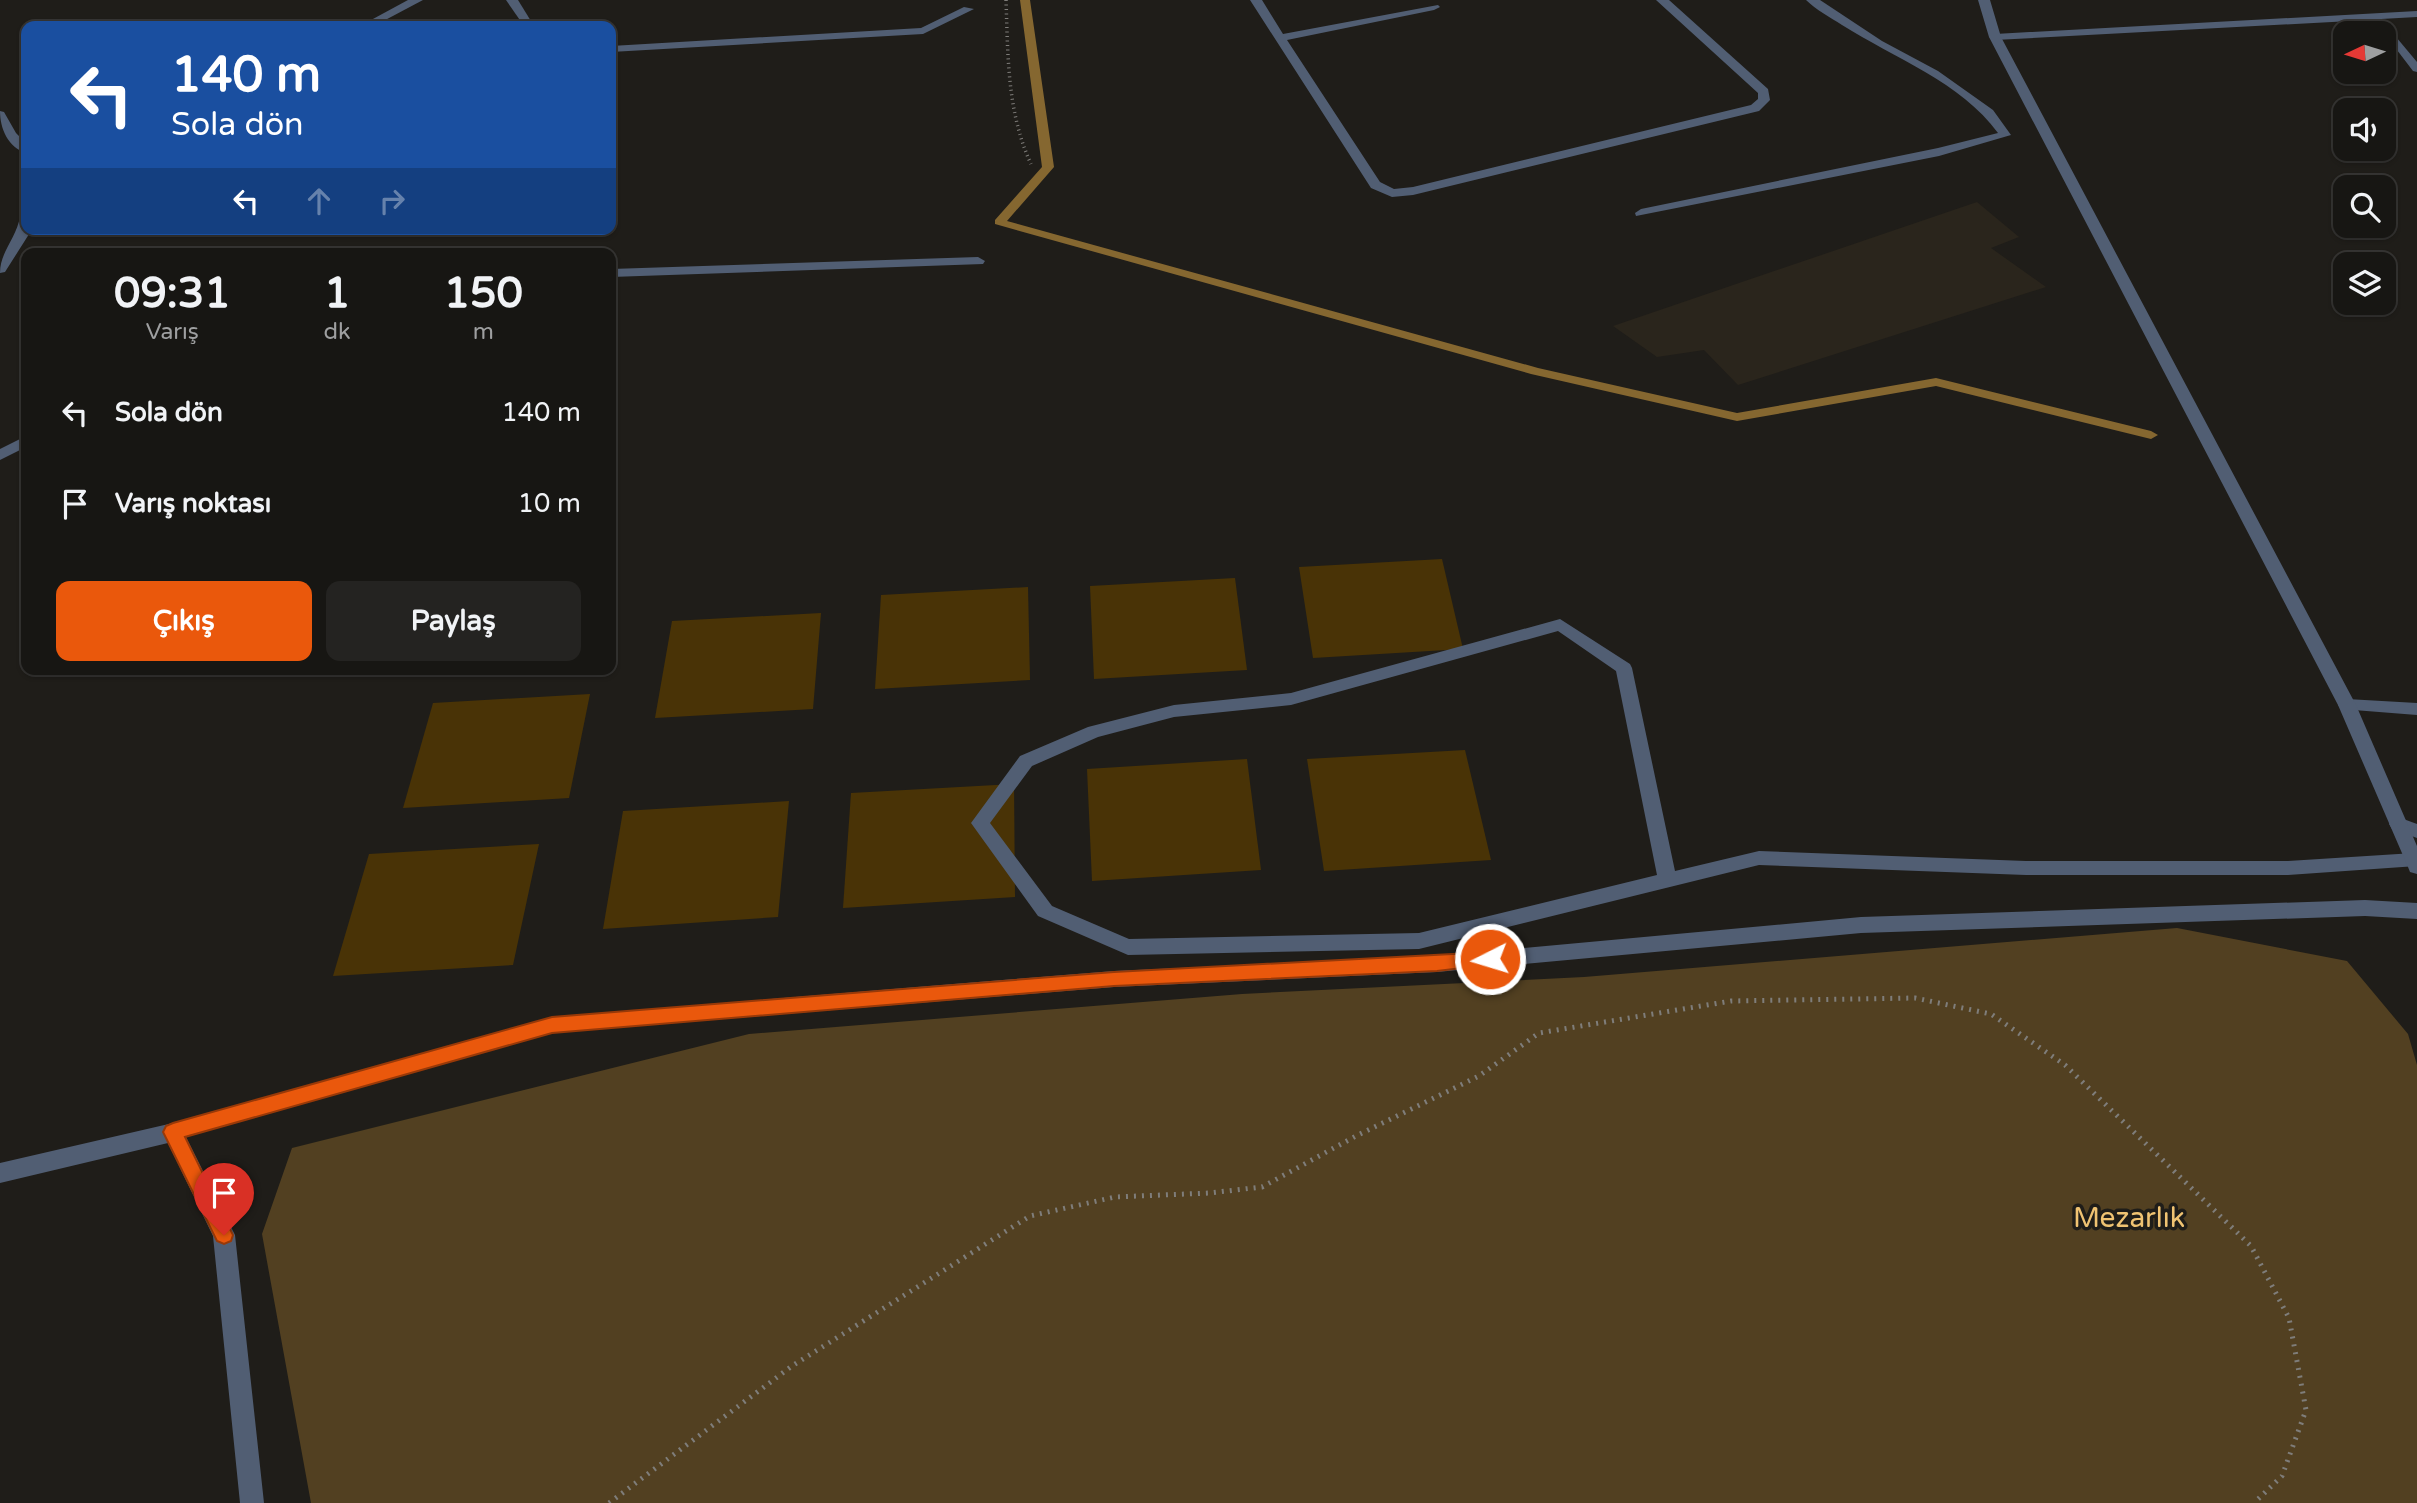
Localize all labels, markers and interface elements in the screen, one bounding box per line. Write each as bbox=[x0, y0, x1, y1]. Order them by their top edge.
north arrow bbox=[2333, 21, 2396, 84]
map controls bbox=[2333, 21, 2396, 315]
text: 140 m bbox=[171, 46, 321, 105]
icon: left bbox=[56, 49, 147, 140]
button: sound bbox=[2333, 98, 2396, 161]
text: Sola dön bbox=[171, 106, 304, 144]
button: search bbox=[2333, 175, 2396, 238]
icon: left bbox=[227, 182, 265, 220]
icon: ahead bbox=[300, 182, 338, 220]
icon: right bbox=[373, 182, 411, 220]
button: layers bbox=[2333, 252, 2396, 315]
text: 09:31 bbox=[114, 268, 231, 319]
text: 1 bbox=[324, 268, 350, 319]
text: 150 bbox=[444, 268, 523, 319]
text: Varış bbox=[146, 318, 199, 346]
text: dk bbox=[324, 318, 351, 346]
text: m bbox=[473, 318, 494, 346]
icon: left bbox=[56, 394, 94, 432]
text: Sola dön bbox=[115, 397, 223, 428]
text: 140 m bbox=[501, 397, 581, 428]
icon: arrive bbox=[56, 485, 94, 523]
text: Varış noktası bbox=[115, 488, 271, 519]
text: 10 m bbox=[518, 488, 581, 519]
button: Çıkış bbox=[56, 581, 312, 661]
button: Paylaş bbox=[326, 581, 581, 661]
position arrow bbox=[1453, 922, 1527, 996]
pin bbox=[194, 1163, 254, 1235]
icon: arrive bbox=[205, 1174, 243, 1212]
park label: Mezarlık bbox=[2073, 1201, 2185, 1235]

